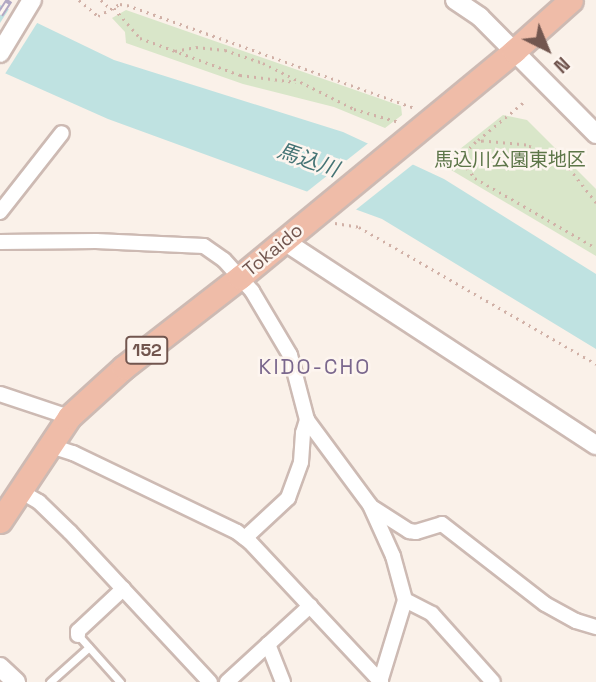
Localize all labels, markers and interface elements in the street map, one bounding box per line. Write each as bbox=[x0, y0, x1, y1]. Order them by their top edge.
north arrow bbox=[512, 14, 582, 84]
text: N bbox=[548, 51, 575, 78]
water label: 馬込川 bbox=[274, 138, 342, 182]
park label: 馬込川公園東地区 bbox=[434, 149, 586, 171]
street label: Tokaido bbox=[239, 219, 307, 281]
road number: 152 bbox=[124, 336, 170, 364]
district label: KIDO-CHO bbox=[260, 354, 370, 380]

